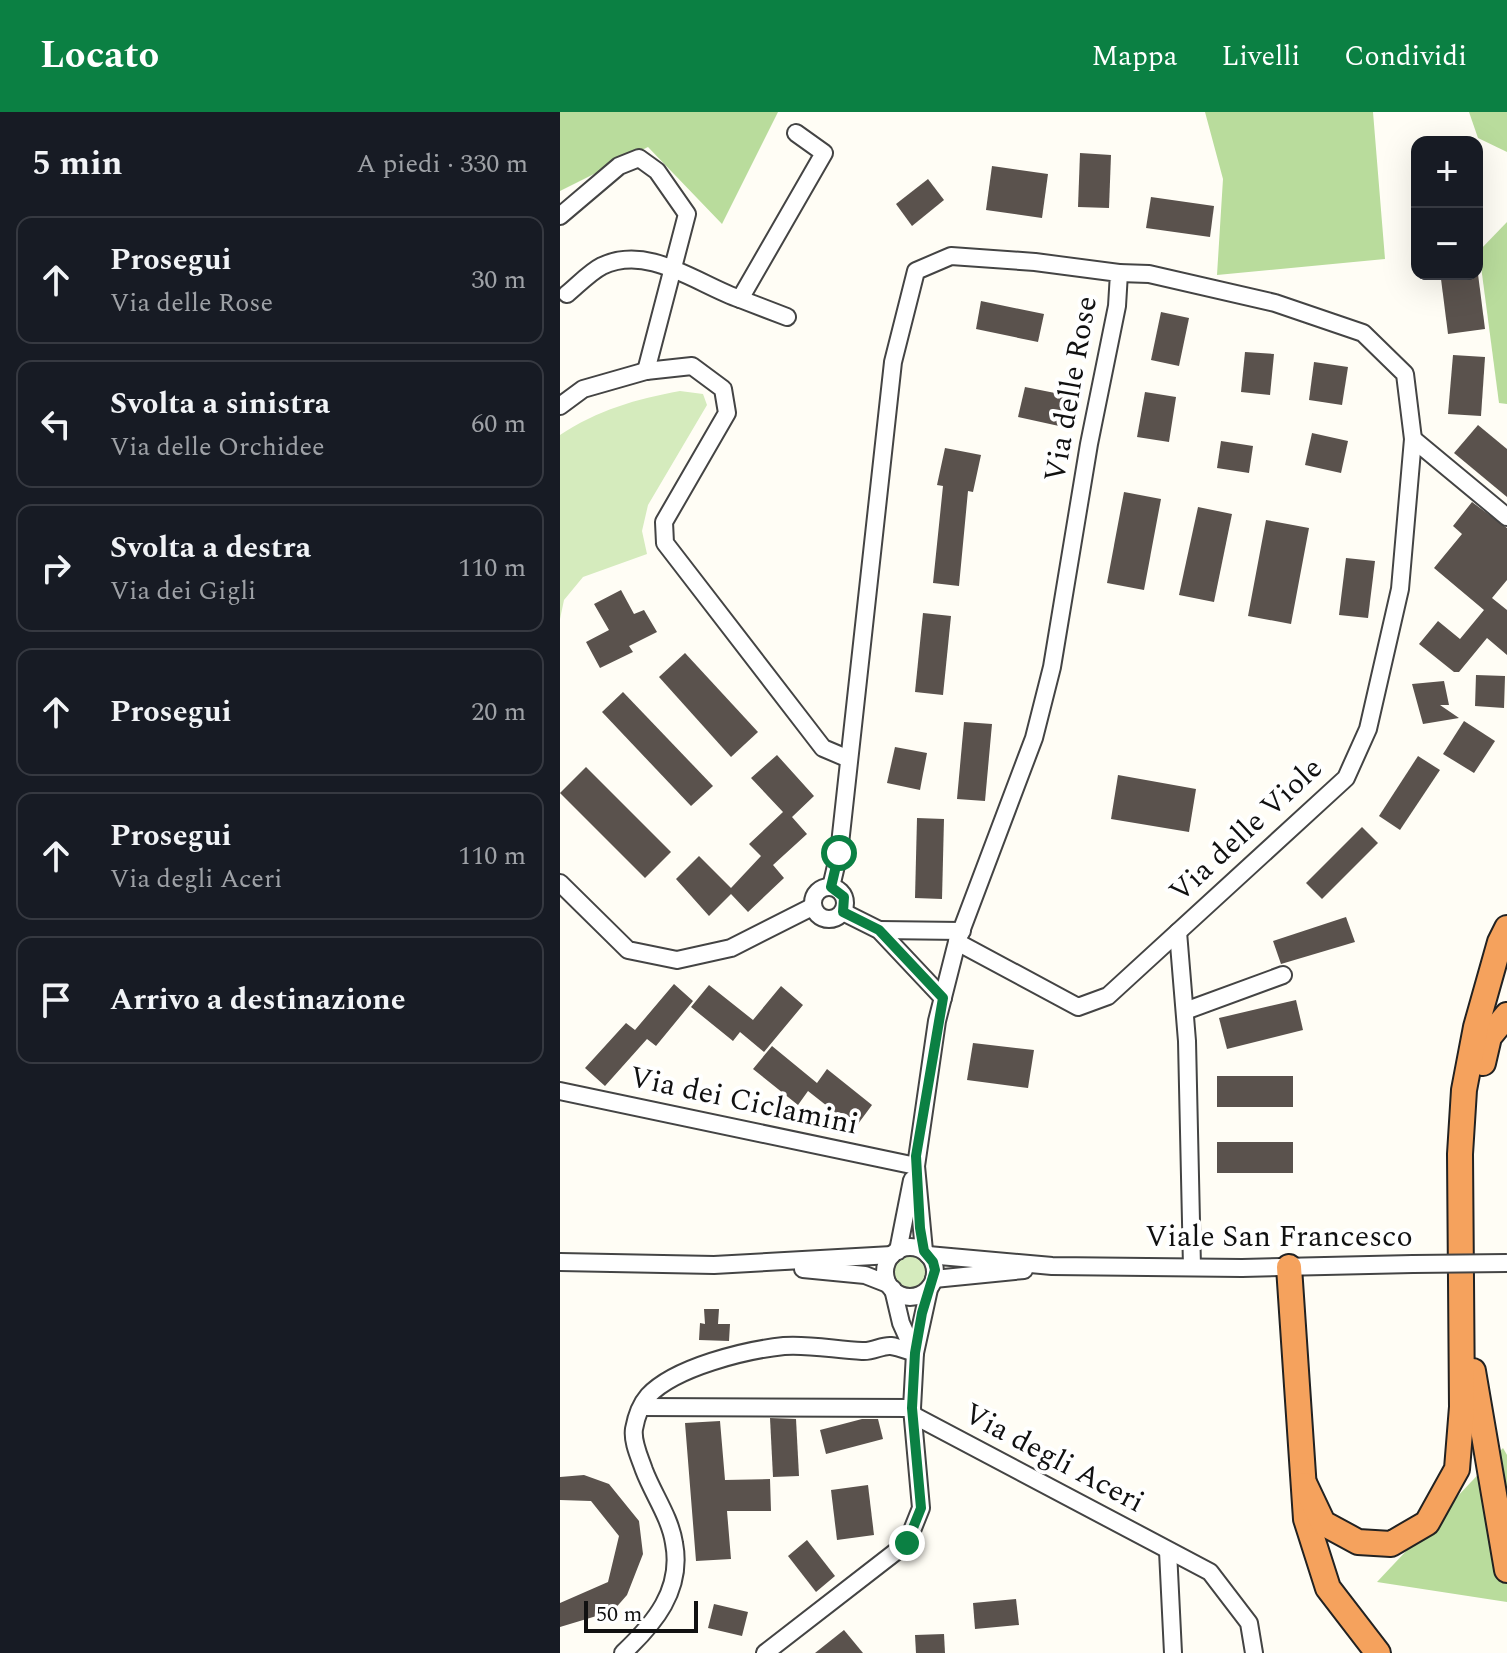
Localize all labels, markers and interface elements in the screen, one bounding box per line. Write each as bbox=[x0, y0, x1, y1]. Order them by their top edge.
text: Locato bbox=[40, 27, 159, 85]
text: Mappa bbox=[1091, 35, 1178, 78]
text: Livelli bbox=[1222, 35, 1300, 78]
text: Condividi bbox=[1344, 35, 1467, 78]
map controls bbox=[1411, 136, 1483, 280]
button: + bbox=[1411, 136, 1483, 208]
text: 5 min bbox=[32, 138, 122, 190]
text: A piedi · 330 m bbox=[357, 144, 528, 184]
button: − bbox=[1411, 208, 1483, 280]
text: Prosegui bbox=[110, 237, 231, 283]
icon: ahead bbox=[34, 258, 78, 302]
text: 30 m bbox=[471, 260, 526, 300]
text: Via delle Rose bbox=[110, 283, 273, 323]
street label: Via delle Rose bbox=[1032, 292, 1110, 486]
text: Svolta a sinistra bbox=[110, 381, 330, 427]
icon: left bbox=[34, 402, 78, 446]
text: 60 m bbox=[471, 404, 526, 444]
text: Via delle Orchidee bbox=[110, 427, 325, 467]
text: Svolta a destra bbox=[110, 525, 311, 571]
icon: right bbox=[34, 546, 78, 590]
text: 110 m bbox=[458, 548, 526, 588]
text: Via dei Gigli bbox=[110, 571, 256, 611]
text: Prosegui bbox=[110, 689, 231, 735]
icon: ahead bbox=[34, 690, 78, 734]
text: 20 m bbox=[471, 692, 526, 732]
street label: Via delle Viole bbox=[1159, 746, 1333, 914]
text: Prosegui bbox=[110, 813, 231, 859]
icon: ahead bbox=[34, 834, 78, 878]
route start bbox=[821, 835, 857, 871]
text: 110 m bbox=[458, 836, 526, 876]
text: Via degli Aceri bbox=[110, 859, 282, 899]
text: Arrivo a destinazione bbox=[110, 977, 406, 1023]
icon: arrive bbox=[34, 978, 78, 1022]
street label: Via dei Ciclamini bbox=[625, 1054, 863, 1148]
street label: Viale San Francesco bbox=[1145, 1214, 1413, 1260]
street label: Via degli Aceri bbox=[955, 1391, 1153, 1525]
route end bbox=[889, 1525, 925, 1561]
scale bar bbox=[584, 1597, 698, 1633]
text: 50 m bbox=[596, 1598, 642, 1631]

